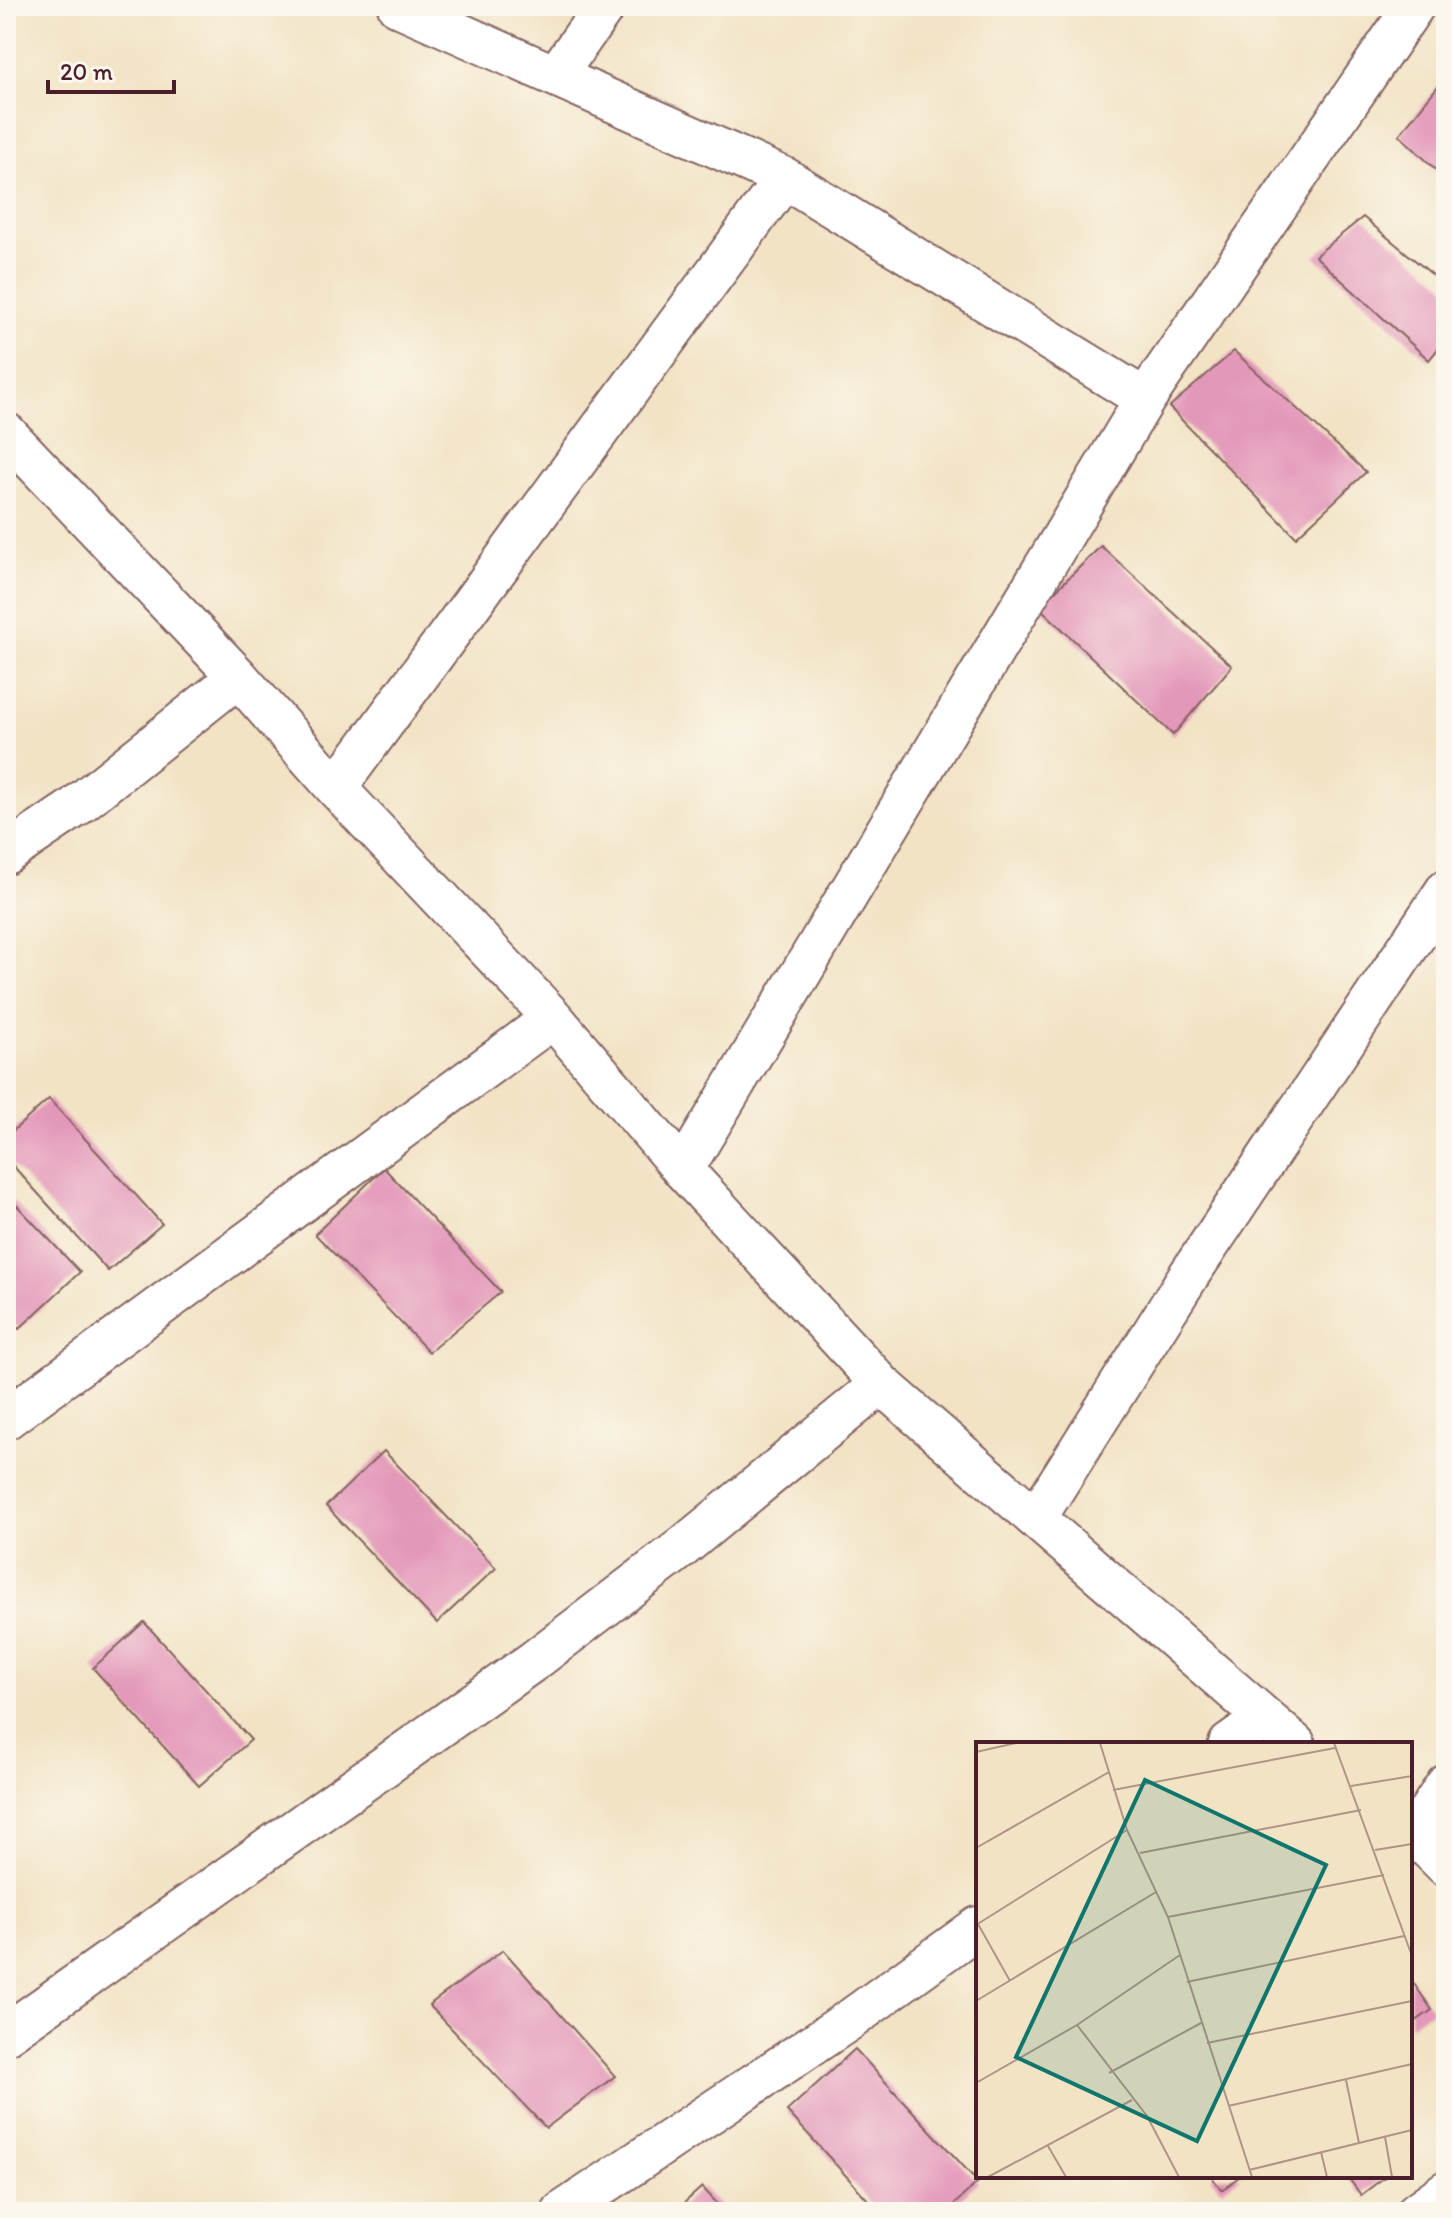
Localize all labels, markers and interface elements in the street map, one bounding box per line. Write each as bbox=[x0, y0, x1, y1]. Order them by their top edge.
scale bar bbox=[48, 44, 174, 94]
text: 20 m bbox=[60, 57, 113, 86]
inset map bbox=[976, 1742, 1412, 2178]

